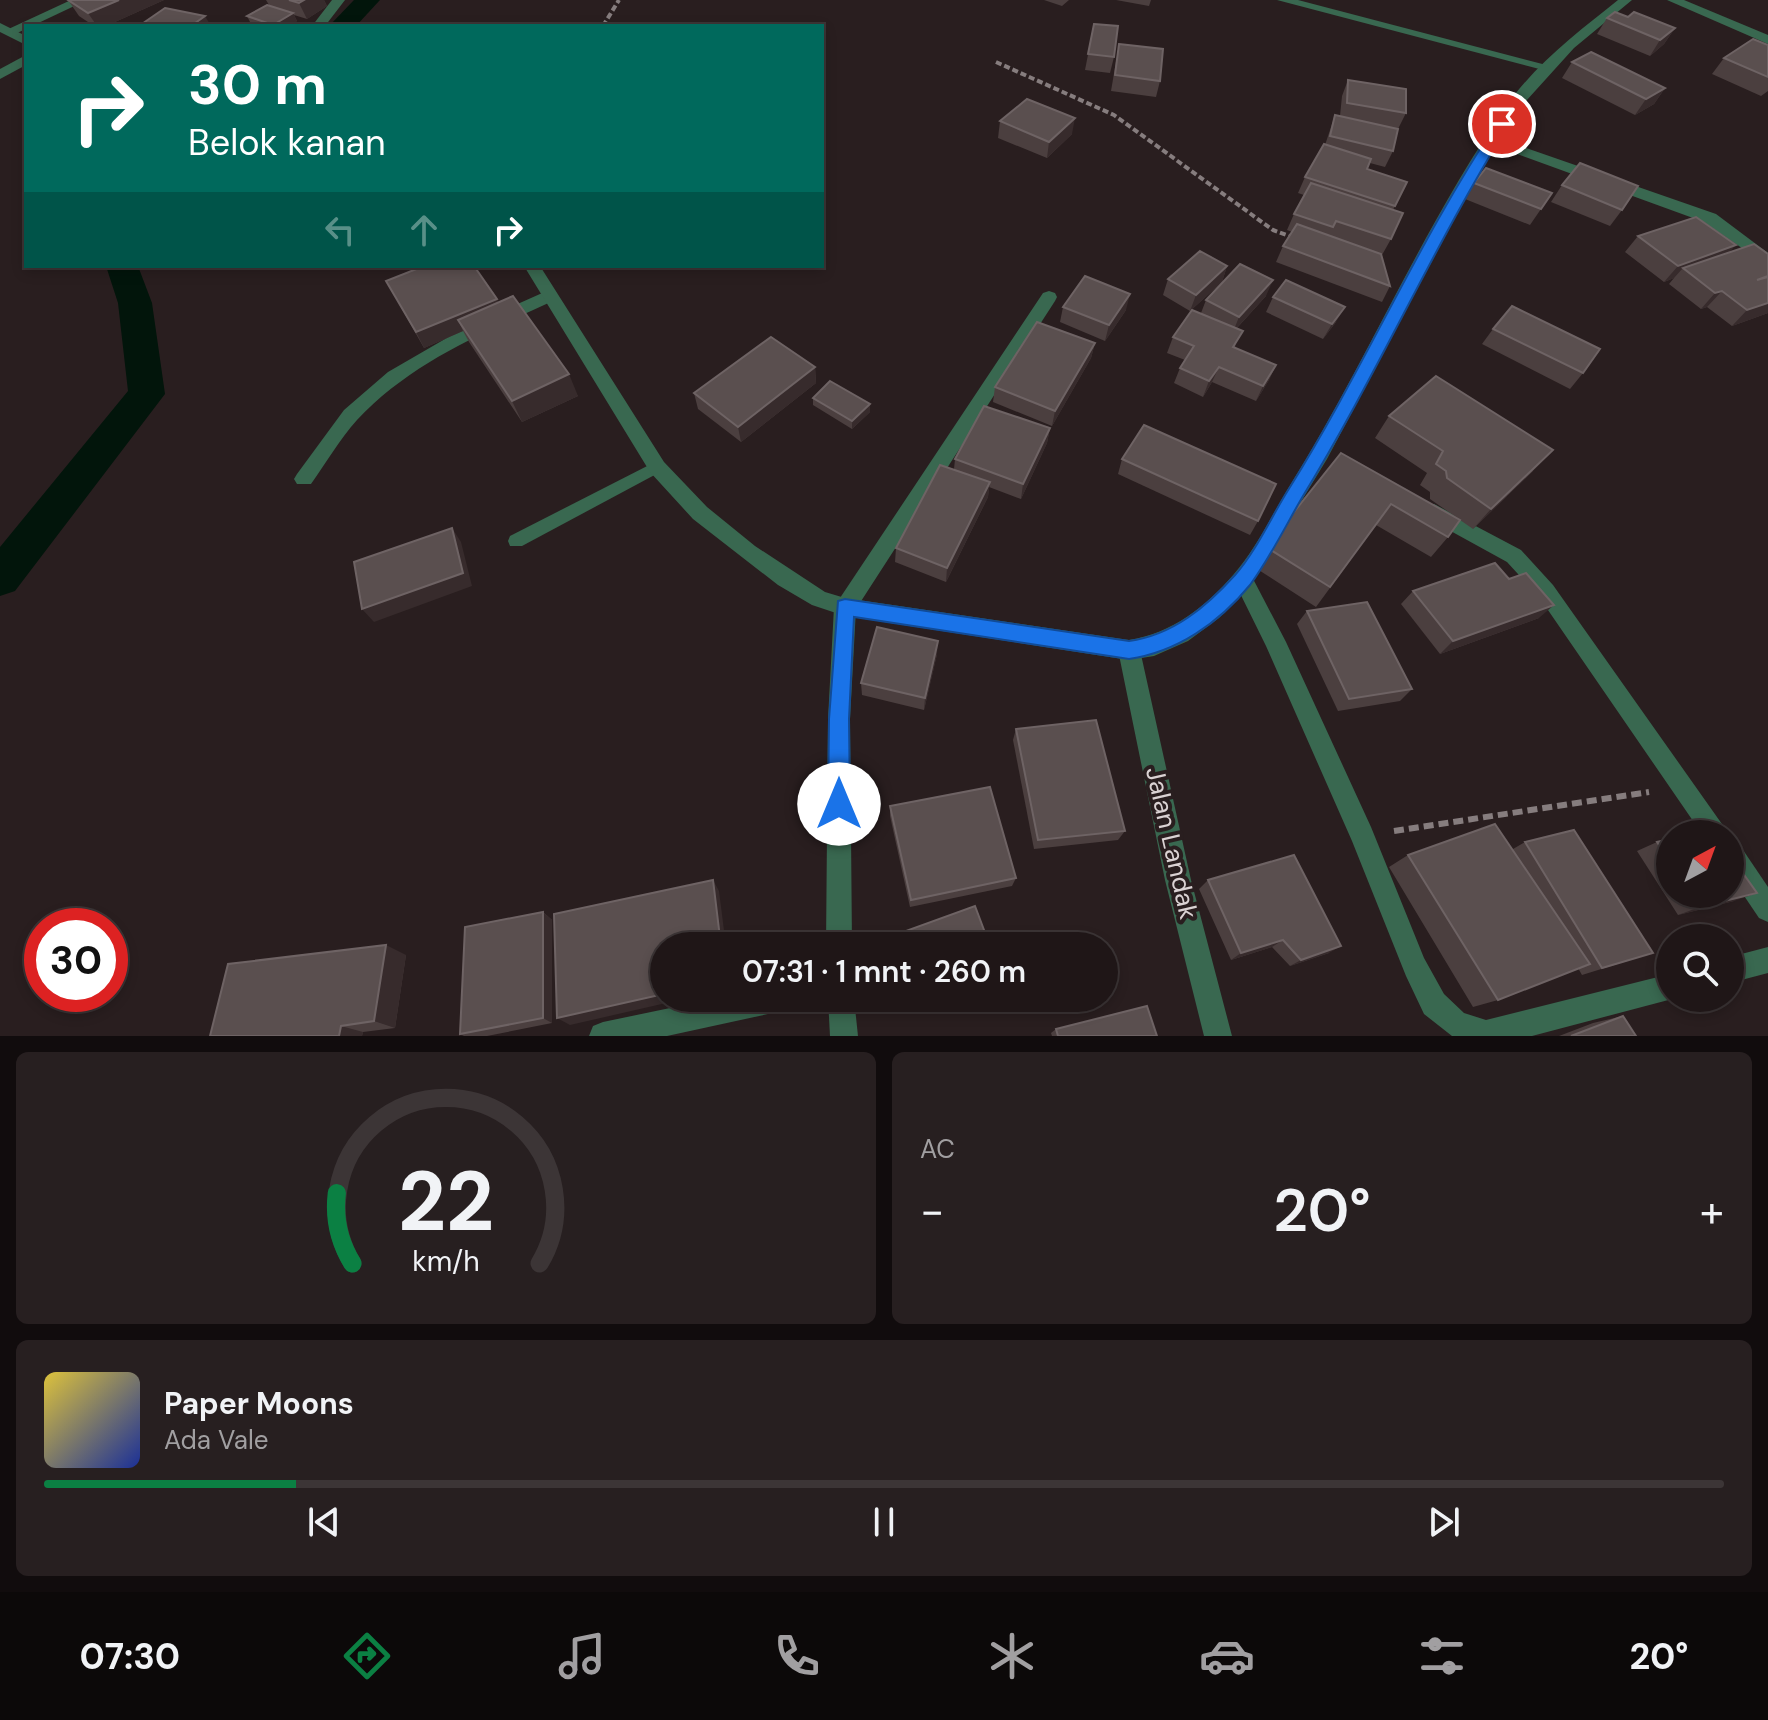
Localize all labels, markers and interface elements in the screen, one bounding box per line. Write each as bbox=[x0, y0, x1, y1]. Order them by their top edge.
text: 30 m bbox=[188, 48, 327, 121]
icon: right bbox=[56, 56, 160, 160]
pin bbox=[1468, 90, 1536, 158]
icon: arrive bbox=[1480, 102, 1524, 146]
text: Belok kanan bbox=[188, 119, 386, 166]
icon: left bbox=[318, 208, 362, 252]
icon: ahead bbox=[402, 208, 446, 252]
icon: right bbox=[486, 208, 530, 252]
position arrow bbox=[797, 762, 881, 846]
street label: Jalan Landak bbox=[1138, 764, 1206, 922]
north arrow bbox=[1656, 820, 1744, 908]
map controls bbox=[1656, 820, 1744, 1012]
speed limit sign: 30 bbox=[24, 908, 128, 1012]
button: search bbox=[1656, 924, 1744, 1012]
text: 07:31 · 1 mnt · 260 m bbox=[742, 952, 1026, 991]
text: AC bbox=[920, 1132, 955, 1166]
text: 22 bbox=[398, 1147, 494, 1256]
text: 20° bbox=[1273, 1171, 1371, 1250]
text: − bbox=[920, 1182, 944, 1240]
text: + bbox=[1700, 1182, 1724, 1240]
text: km/h bbox=[412, 1243, 480, 1280]
text: Paper Moons bbox=[164, 1384, 354, 1423]
text: Ada Vale bbox=[164, 1423, 269, 1457]
icon: previous bbox=[302, 1500, 346, 1544]
icon: pause bbox=[862, 1500, 906, 1544]
icon: next bbox=[1422, 1500, 1466, 1544]
icon: directions bbox=[339, 1628, 395, 1684]
icon: music bbox=[554, 1628, 610, 1684]
icon: phone bbox=[769, 1628, 825, 1684]
icon: climate bbox=[984, 1628, 1040, 1684]
icon: car bbox=[1199, 1628, 1255, 1684]
icon: filters bbox=[1414, 1628, 1470, 1684]
text: 07:30 bbox=[80, 1633, 180, 1680]
text: 20° bbox=[1629, 1633, 1688, 1680]

